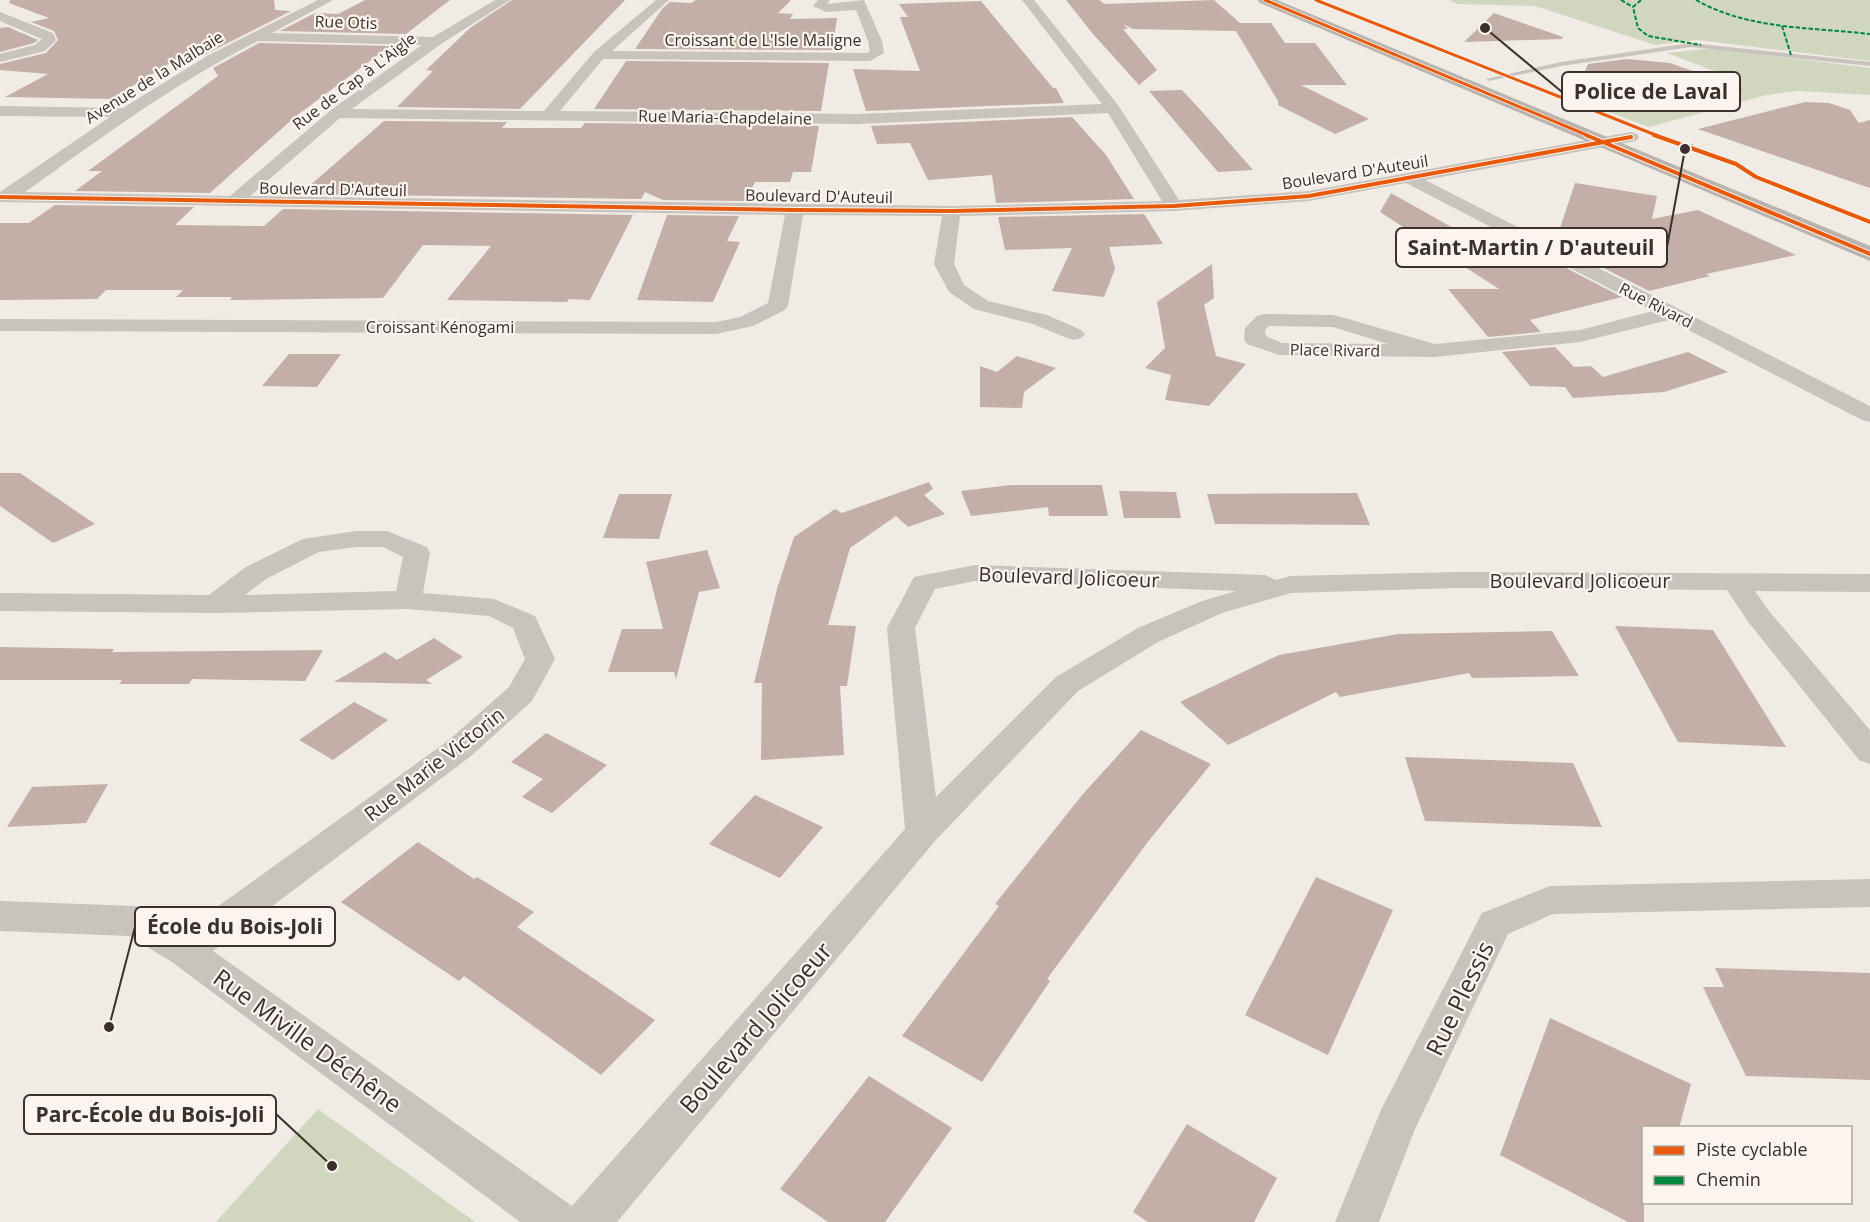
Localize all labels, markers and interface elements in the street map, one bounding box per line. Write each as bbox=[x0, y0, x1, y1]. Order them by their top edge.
street label: Rue Otis bbox=[314, 10, 378, 34]
street label: Avenue de la Malbaie bbox=[81, 26, 227, 128]
street label: Rue de Cap à L'Aigle bbox=[288, 27, 420, 135]
street label: Croissant de L'Isle Maligne bbox=[665, 29, 862, 51]
callout: Police de Laval bbox=[1562, 72, 1740, 111]
text: Police de Laval bbox=[1574, 77, 1728, 105]
street label: Rue Maria-Chapdelaine bbox=[638, 104, 812, 130]
street label: Boulevard D'Auteuil bbox=[1280, 150, 1430, 194]
street label: Boulevard D'Auteuil bbox=[259, 177, 407, 201]
street label: Boulevard D'Auteuil bbox=[745, 184, 893, 208]
callout: Saint-Martin / D'auteuil bbox=[1396, 228, 1667, 267]
text: Saint-Martin / D'auteuil bbox=[1407, 233, 1655, 261]
street label: Rue Rivard bbox=[1615, 277, 1697, 333]
street label: Croissant Kénogami bbox=[366, 316, 514, 338]
street label: Place Rivard bbox=[1290, 338, 1380, 362]
street label: Boulevard Jolicoeur bbox=[978, 560, 1160, 594]
street label: Boulevard Jolicoeur bbox=[1490, 567, 1671, 594]
street label: Rue Marie Victorin bbox=[358, 701, 510, 827]
callout: École du Bois-Joli bbox=[135, 907, 335, 946]
text: École du Bois-Joli bbox=[147, 912, 323, 940]
street label: Boulevard Jolicoeur bbox=[671, 934, 839, 1120]
street label: Rue Plessis bbox=[1417, 935, 1501, 1061]
street label: Rue Miville Déchêne bbox=[207, 960, 409, 1120]
callout: Parc-École du Bois-Joli bbox=[24, 1095, 276, 1134]
text: Parc-École du Bois-Joli bbox=[36, 1100, 264, 1128]
legend bbox=[1642, 1126, 1852, 1204]
text: Piste cyclable bbox=[1696, 1137, 1808, 1161]
text: Chemin bbox=[1696, 1167, 1761, 1191]

